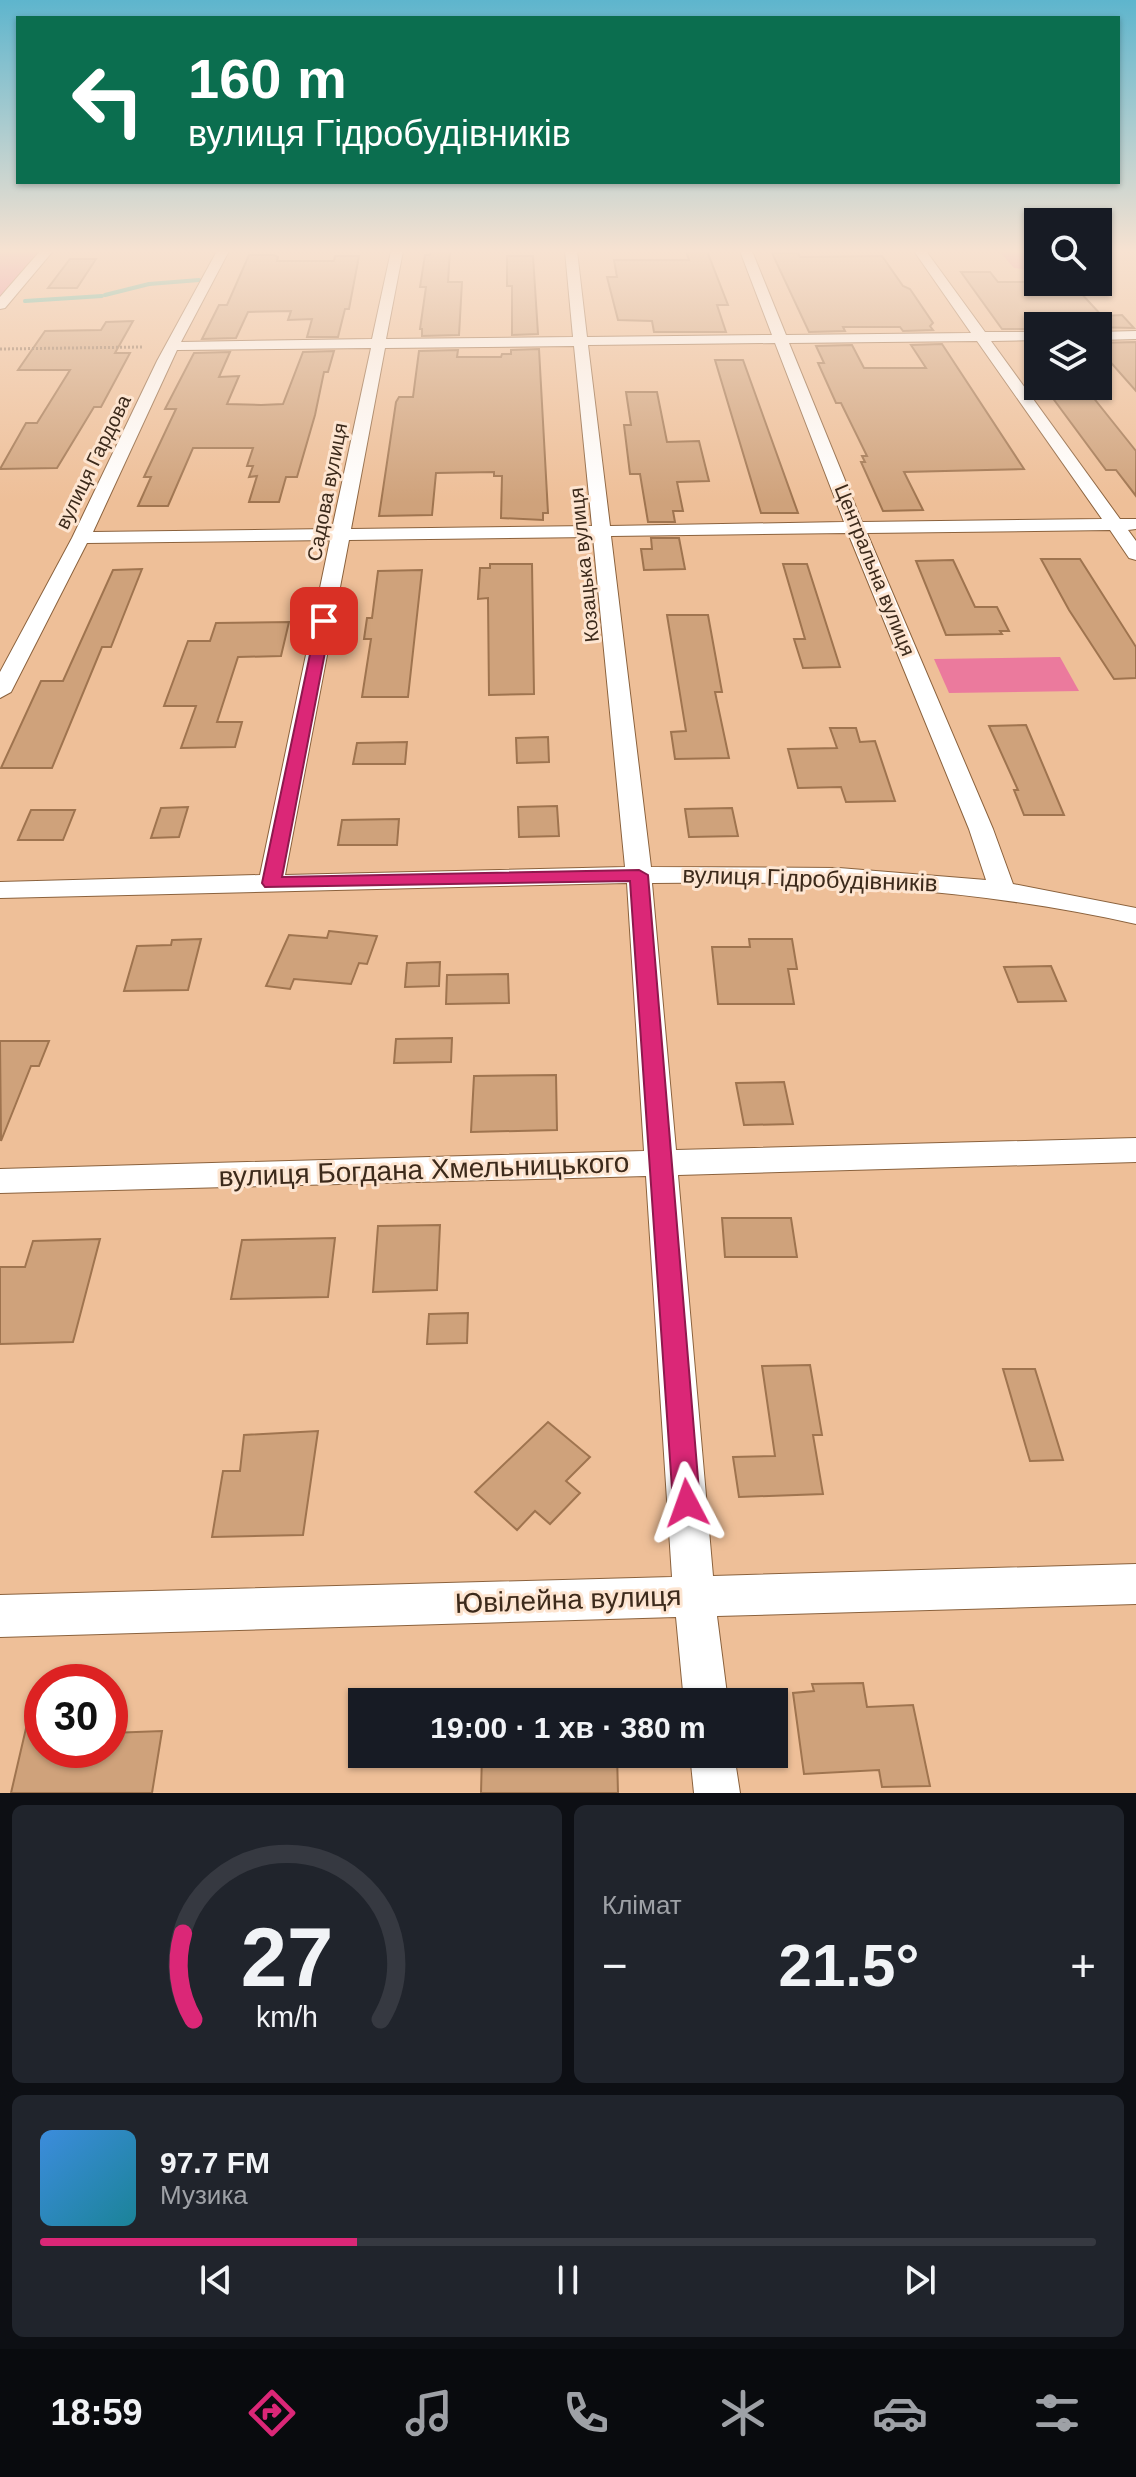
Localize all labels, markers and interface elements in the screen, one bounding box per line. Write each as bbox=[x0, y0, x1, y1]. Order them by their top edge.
text: 160 m bbox=[188, 47, 347, 110]
icon: left bbox=[56, 48, 160, 152]
text: вулиця Гідробудівників bbox=[188, 113, 571, 154]
map controls bbox=[1024, 208, 1112, 400]
button: search bbox=[1024, 208, 1112, 296]
button: layers bbox=[1024, 312, 1112, 400]
street label: вулиця Гардова bbox=[51, 391, 135, 533]
street label: Садова вулиця bbox=[303, 421, 351, 563]
street label: Центральна вулиця bbox=[831, 481, 919, 659]
street label: Козацька вулиця bbox=[565, 487, 603, 643]
pin bbox=[290, 587, 358, 655]
icon: arrive bbox=[302, 599, 346, 643]
street label: вулиця Гідробудівників bbox=[682, 861, 938, 896]
street label: вулиця Богдана Хмельницького bbox=[218, 1147, 630, 1192]
position arrow bbox=[645, 1461, 729, 1545]
street label: Ювілейна вулиця bbox=[454, 1580, 682, 1619]
speed limit sign: 30 bbox=[24, 1664, 128, 1768]
text: 19:00 · 1 хв · 380 m bbox=[430, 1711, 706, 1744]
text: Клімат bbox=[602, 1890, 682, 1920]
text: 27 bbox=[241, 1911, 333, 2004]
text: 21.5° bbox=[779, 1932, 919, 1999]
text: − bbox=[602, 1941, 628, 1990]
text: + bbox=[1070, 1941, 1096, 1990]
text: km/h bbox=[256, 2001, 318, 2033]
text: 97.7 FM bbox=[160, 2146, 270, 2179]
text: Музика bbox=[160, 2180, 248, 2210]
icon: previous bbox=[194, 2258, 238, 2302]
icon: pause bbox=[546, 2258, 590, 2302]
icon: next bbox=[898, 2258, 942, 2302]
icon: directions bbox=[244, 2385, 300, 2441]
icon: music bbox=[401, 2385, 457, 2441]
icon: phone bbox=[558, 2385, 614, 2441]
icon: climate bbox=[715, 2385, 771, 2441]
icon: car bbox=[872, 2385, 928, 2441]
icon: filters bbox=[1029, 2385, 1085, 2441]
text: 18:59 bbox=[51, 2392, 143, 2433]

